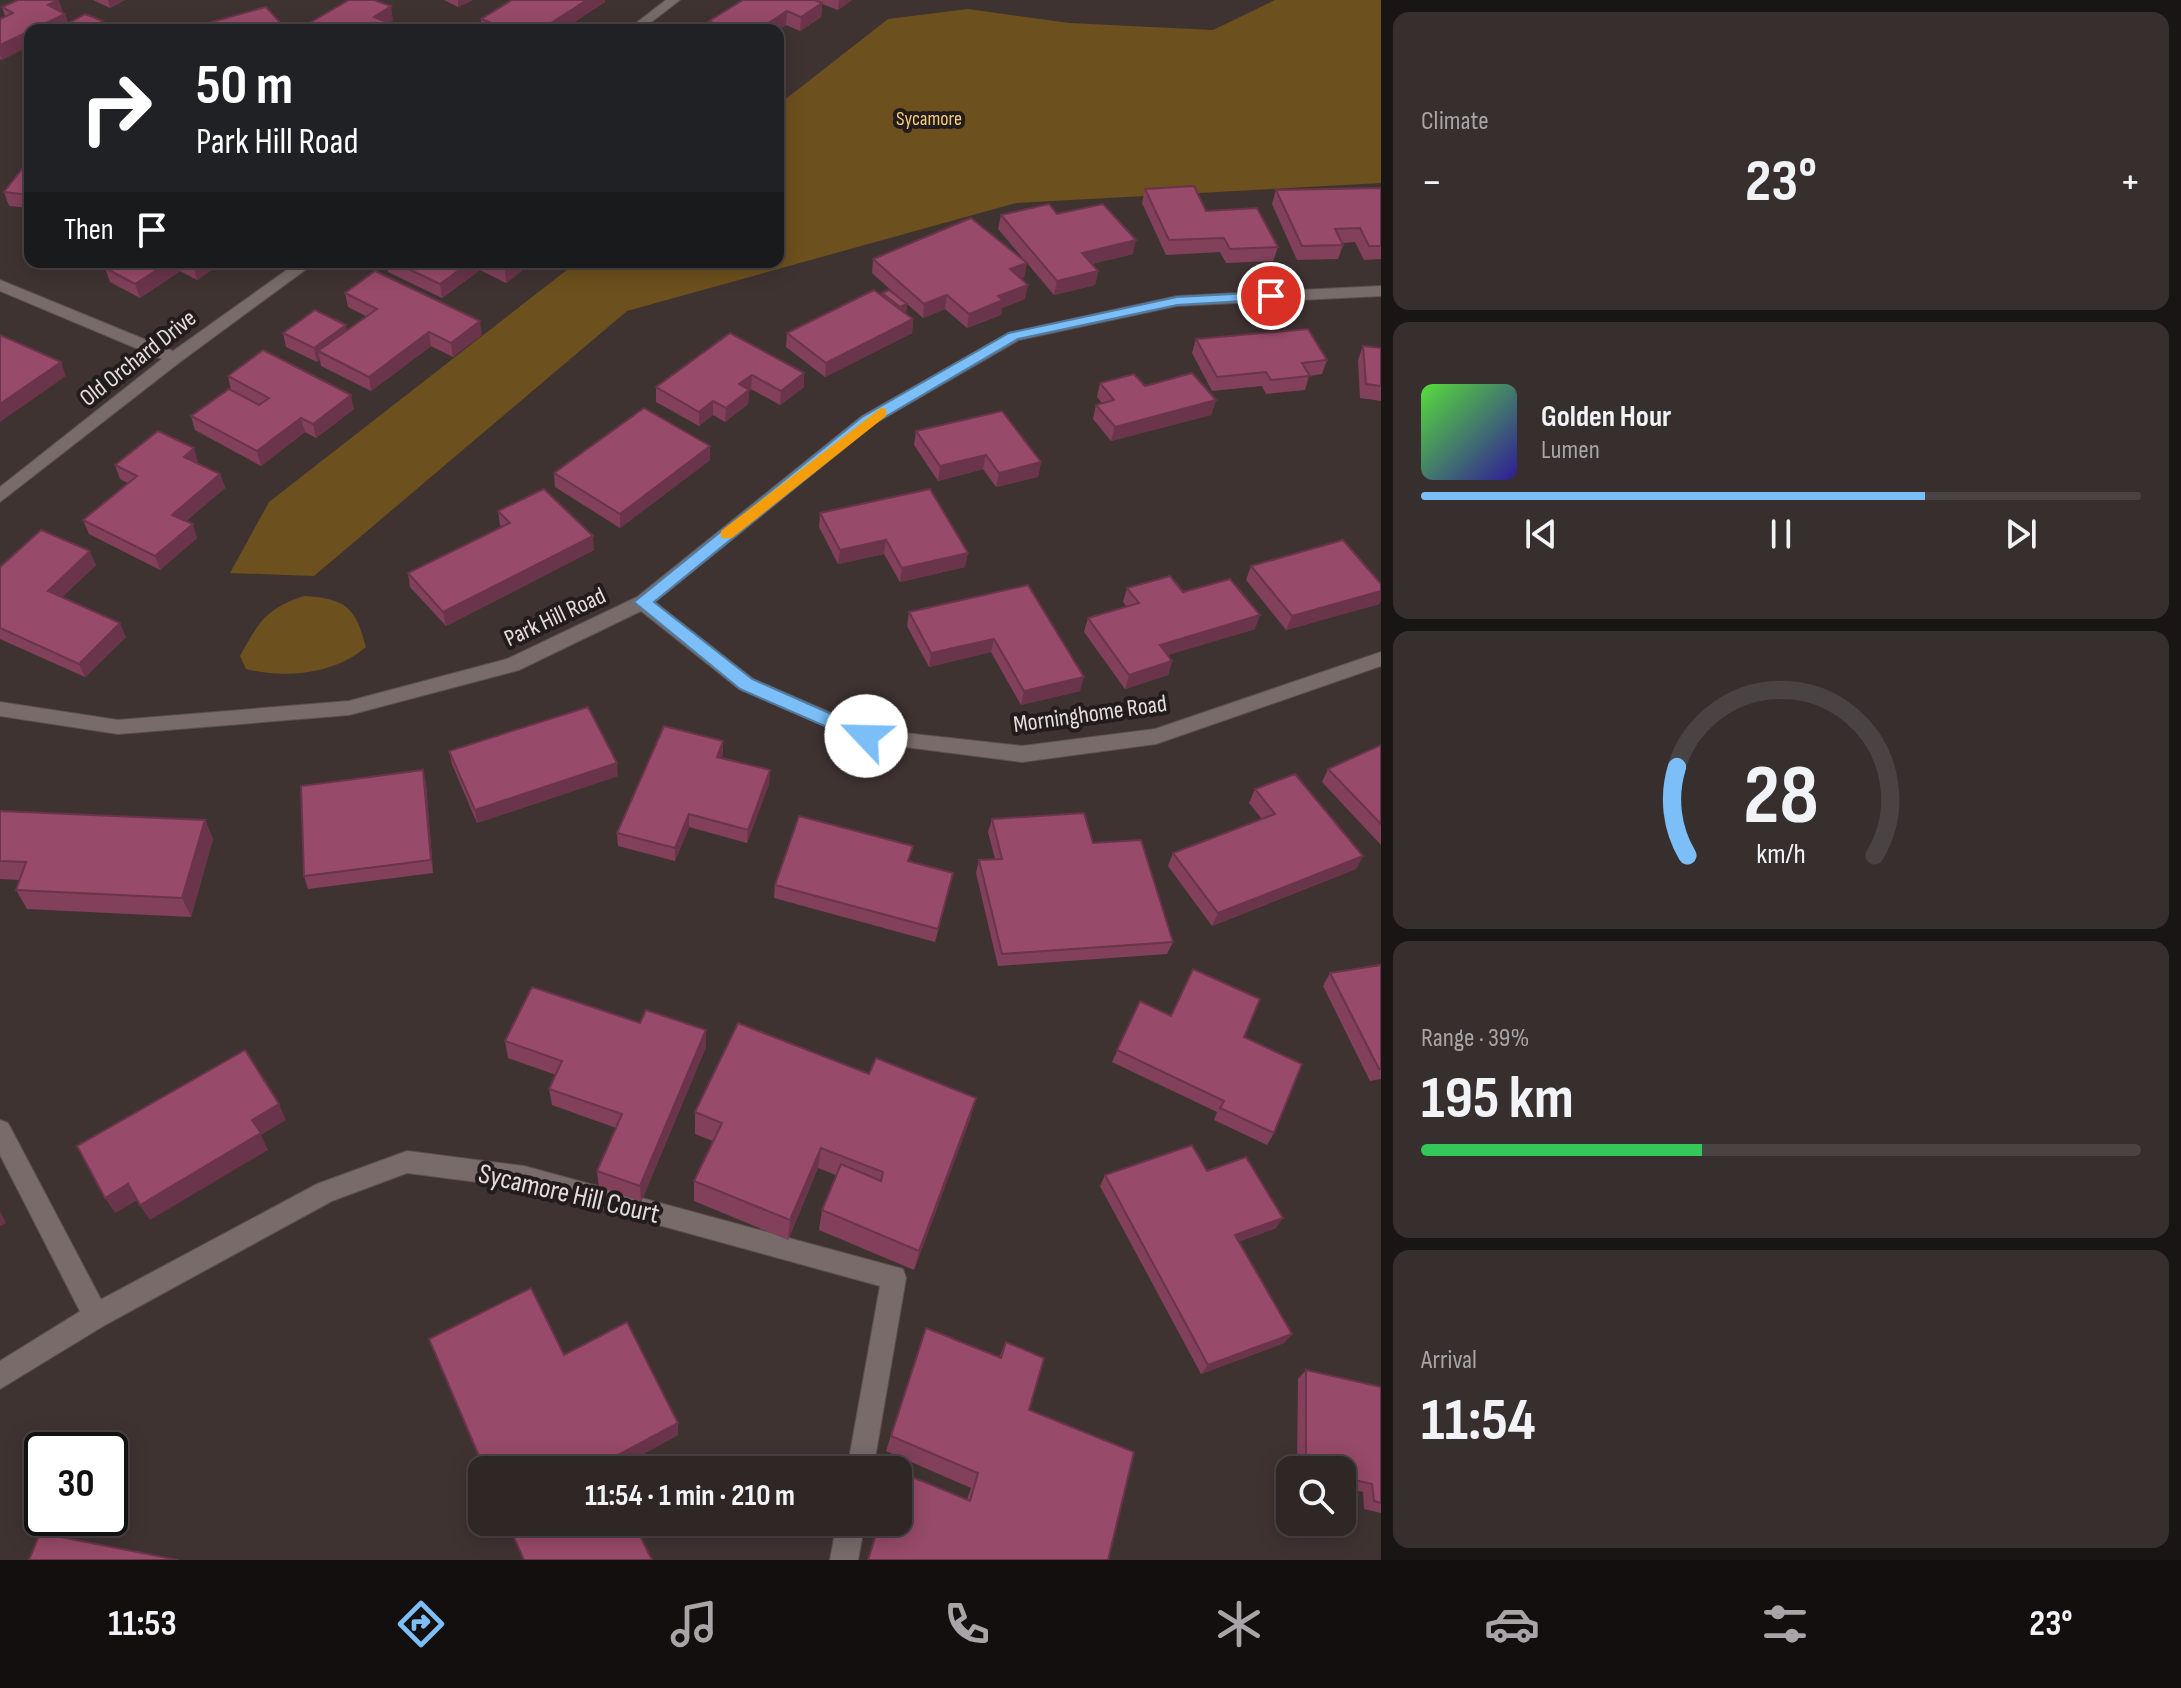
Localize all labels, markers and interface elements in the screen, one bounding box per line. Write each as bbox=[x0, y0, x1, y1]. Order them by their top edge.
text: 50 m bbox=[196, 53, 293, 120]
icon: right bbox=[64, 56, 168, 160]
text: Climate bbox=[1421, 106, 1489, 137]
park label: Sycamore bbox=[896, 107, 962, 131]
text: Park Hill Road bbox=[196, 121, 358, 164]
text: 23° bbox=[1745, 146, 1817, 218]
text: − bbox=[1421, 156, 1443, 209]
text: + bbox=[2119, 156, 2141, 209]
icon: arrive bbox=[130, 208, 174, 252]
text: Then bbox=[64, 212, 114, 248]
pin bbox=[1237, 262, 1305, 330]
icon: arrive bbox=[1249, 274, 1293, 318]
street label: Old Orchard Drive bbox=[74, 304, 202, 412]
text: Golden Hour bbox=[1541, 399, 1671, 435]
text: Lumen bbox=[1541, 435, 1600, 466]
icon: previous bbox=[1519, 512, 1563, 556]
icon: pause bbox=[1759, 512, 1803, 556]
icon: next bbox=[1999, 512, 2043, 556]
street label: Park Hill Road bbox=[500, 581, 610, 653]
street label: Morninghome Road bbox=[1011, 689, 1169, 739]
position arrow bbox=[824, 694, 908, 778]
text: 28 bbox=[1743, 747, 1819, 847]
text: km/h bbox=[1756, 837, 1806, 872]
text: Range · 39% bbox=[1421, 1023, 1529, 1054]
text: 195 km bbox=[1421, 1063, 1574, 1135]
street label: Sycamore Hill Court bbox=[475, 1157, 663, 1231]
text: Arrival bbox=[1421, 1345, 1477, 1376]
text: 11:54 bbox=[1421, 1385, 1536, 1457]
speed limit sign: 30 bbox=[24, 1432, 128, 1536]
map controls bbox=[1276, 1456, 1356, 1536]
button: search bbox=[1276, 1456, 1356, 1536]
text: 11:54 · 1 min · 210 m bbox=[585, 1478, 795, 1514]
icon: directions bbox=[393, 1596, 449, 1652]
icon: music bbox=[666, 1596, 722, 1652]
icon: phone bbox=[939, 1596, 995, 1652]
icon: climate bbox=[1211, 1596, 1267, 1652]
icon: car bbox=[1484, 1596, 1540, 1652]
icon: filters bbox=[1757, 1596, 1813, 1652]
text: 11:53 bbox=[108, 1603, 177, 1646]
text: 23° bbox=[2029, 1603, 2073, 1646]

